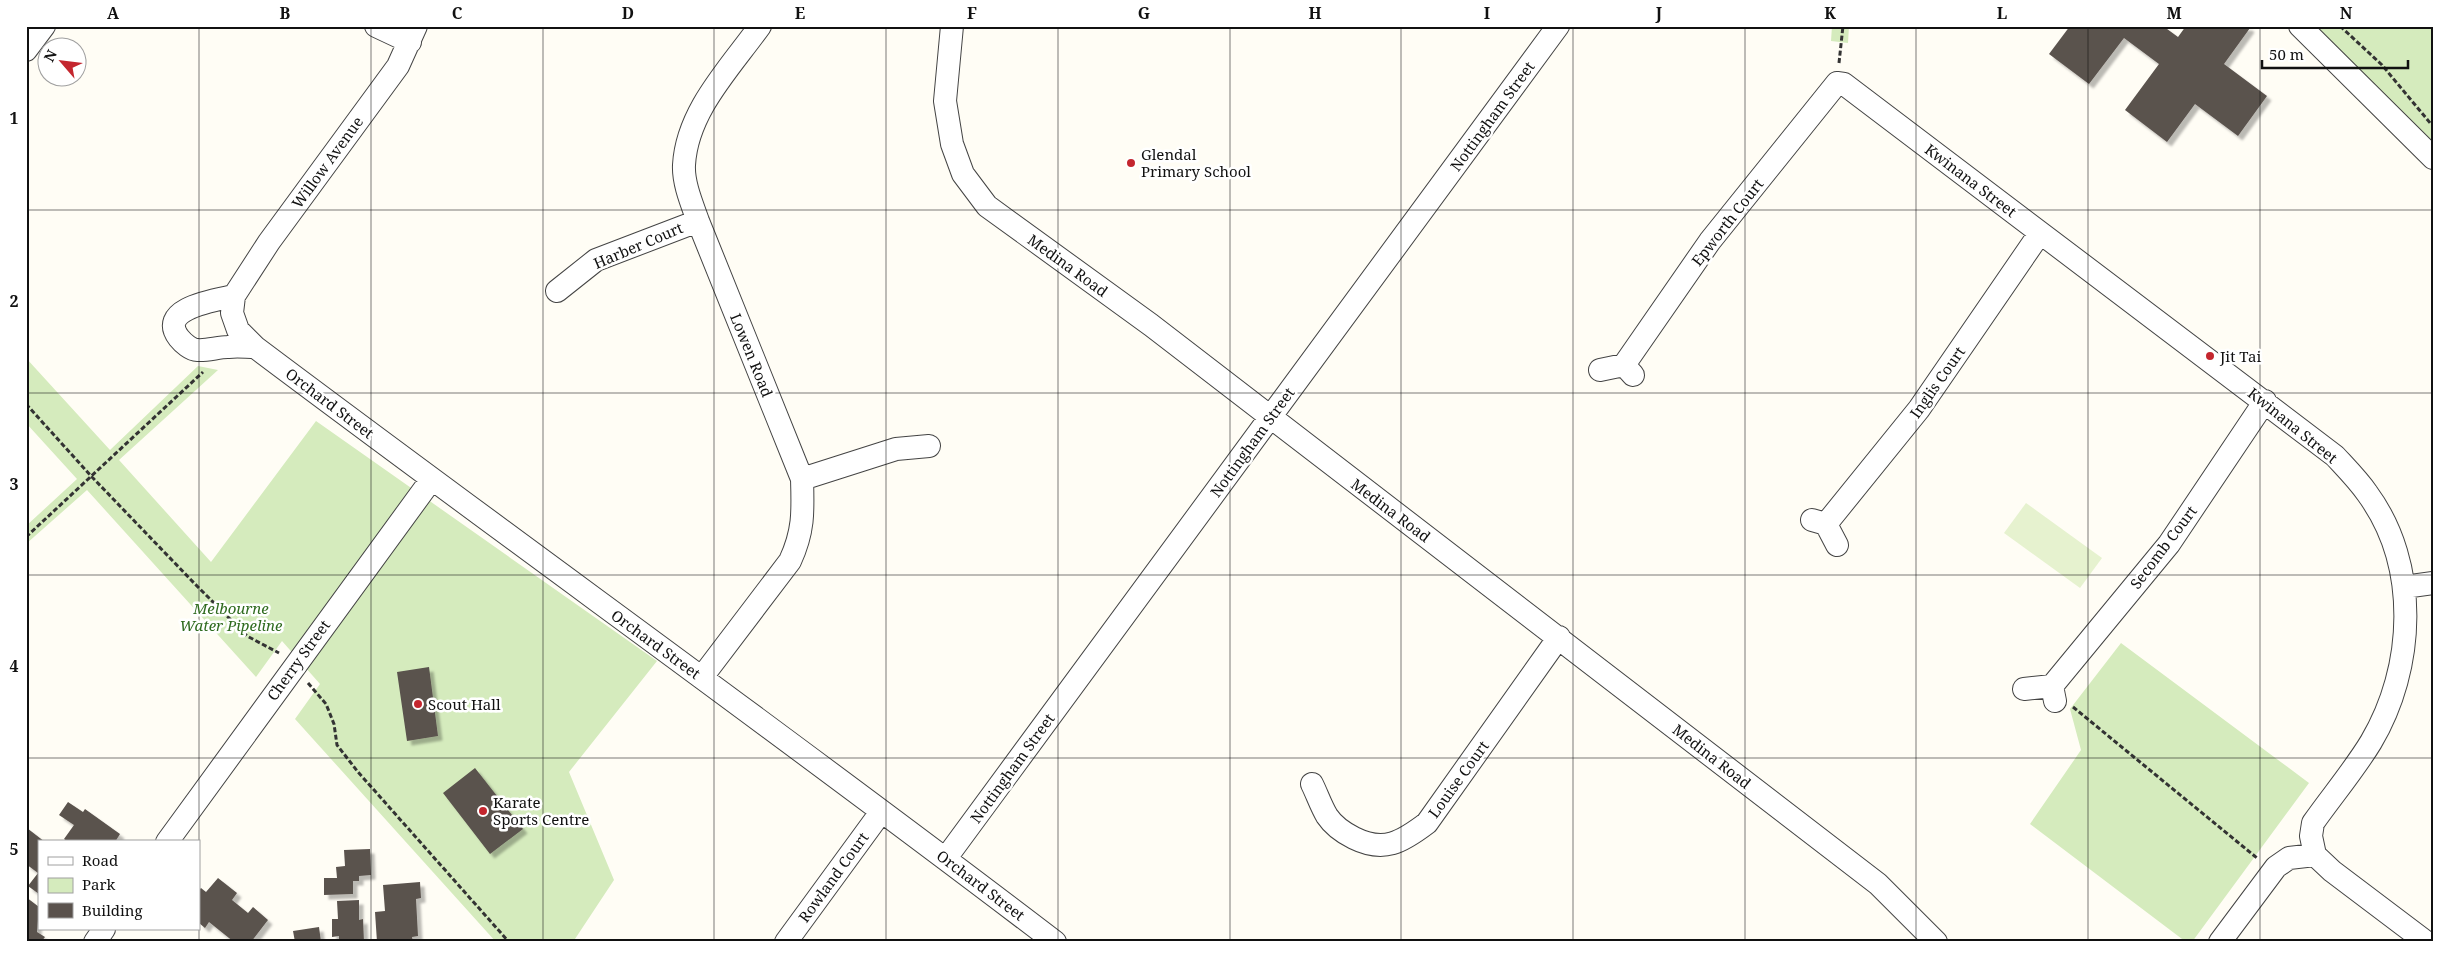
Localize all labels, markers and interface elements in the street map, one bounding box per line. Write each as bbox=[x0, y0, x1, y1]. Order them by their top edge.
text: A bbox=[107, 2, 120, 24]
text: B bbox=[280, 2, 291, 24]
text: C bbox=[452, 2, 463, 24]
text: D bbox=[622, 2, 634, 24]
text: E bbox=[795, 2, 805, 24]
text: F bbox=[967, 2, 977, 24]
text: G bbox=[1138, 2, 1150, 24]
text: H bbox=[1308, 2, 1322, 24]
text: I bbox=[1484, 2, 1490, 24]
text: J bbox=[1655, 2, 1663, 24]
text: K bbox=[1824, 2, 1836, 24]
text: L bbox=[1997, 2, 2007, 24]
text: M bbox=[2166, 2, 2182, 24]
text: N bbox=[2340, 2, 2353, 24]
north arrow bbox=[38, 38, 88, 88]
scale bar bbox=[2262, 38, 2408, 70]
text: 50 m bbox=[2269, 44, 2304, 64]
text: N bbox=[39, 46, 61, 65]
street label: Nottingham Street bbox=[1445, 57, 1539, 175]
text: 1 bbox=[9, 107, 19, 129]
street label: Willow Avenue bbox=[287, 112, 367, 212]
street label: Kwinana Street bbox=[1921, 139, 2021, 221]
place label: Glendal Primary School bbox=[1141, 144, 1251, 181]
marker: Glendal Primary School bbox=[1125, 157, 1137, 169]
street label: Epworth Court bbox=[1687, 174, 1767, 270]
street label: Harber Court bbox=[590, 217, 686, 273]
street label: Medina Road bbox=[1024, 229, 1112, 301]
text: 2 bbox=[9, 290, 19, 312]
street label: Lowen Road bbox=[726, 310, 778, 400]
street label: Inglis Court bbox=[1905, 342, 1969, 422]
place label: Jit Tai bbox=[2219, 346, 2262, 366]
marker: Jit Tai bbox=[2204, 350, 2216, 362]
street label: Orchard Street bbox=[282, 363, 378, 443]
street label: Nottingham Street bbox=[1205, 383, 1299, 501]
street label: Kwinana Street bbox=[2244, 383, 2342, 467]
text: 3 bbox=[9, 473, 19, 495]
street label: Medina Road bbox=[1347, 474, 1435, 546]
street label: Secomb Court bbox=[2125, 501, 2201, 593]
park label: Melbourne Water Pipeline bbox=[180, 598, 283, 635]
street label: Orchard Street bbox=[607, 605, 705, 683]
street label: Cherry Street bbox=[262, 616, 334, 704]
text: 4 bbox=[9, 655, 19, 677]
place label: Scout Hall bbox=[428, 694, 501, 714]
marker: Scout Hall bbox=[412, 698, 424, 710]
street label: Nottingham Street bbox=[965, 709, 1059, 827]
street label: Medina Road bbox=[1669, 719, 1755, 793]
street label: Louise Court bbox=[1423, 736, 1493, 822]
place label: Karate Sports Centre bbox=[493, 792, 589, 829]
marker: Karate Sports Centre bbox=[477, 805, 489, 817]
street label: Rowland Court bbox=[793, 828, 873, 926]
text: 5 bbox=[9, 838, 19, 860]
legend bbox=[38, 840, 200, 930]
street label: Orchard Street bbox=[933, 845, 1029, 925]
text: Road bbox=[82, 850, 118, 870]
text: Park bbox=[82, 874, 116, 894]
text: Building bbox=[82, 900, 143, 920]

